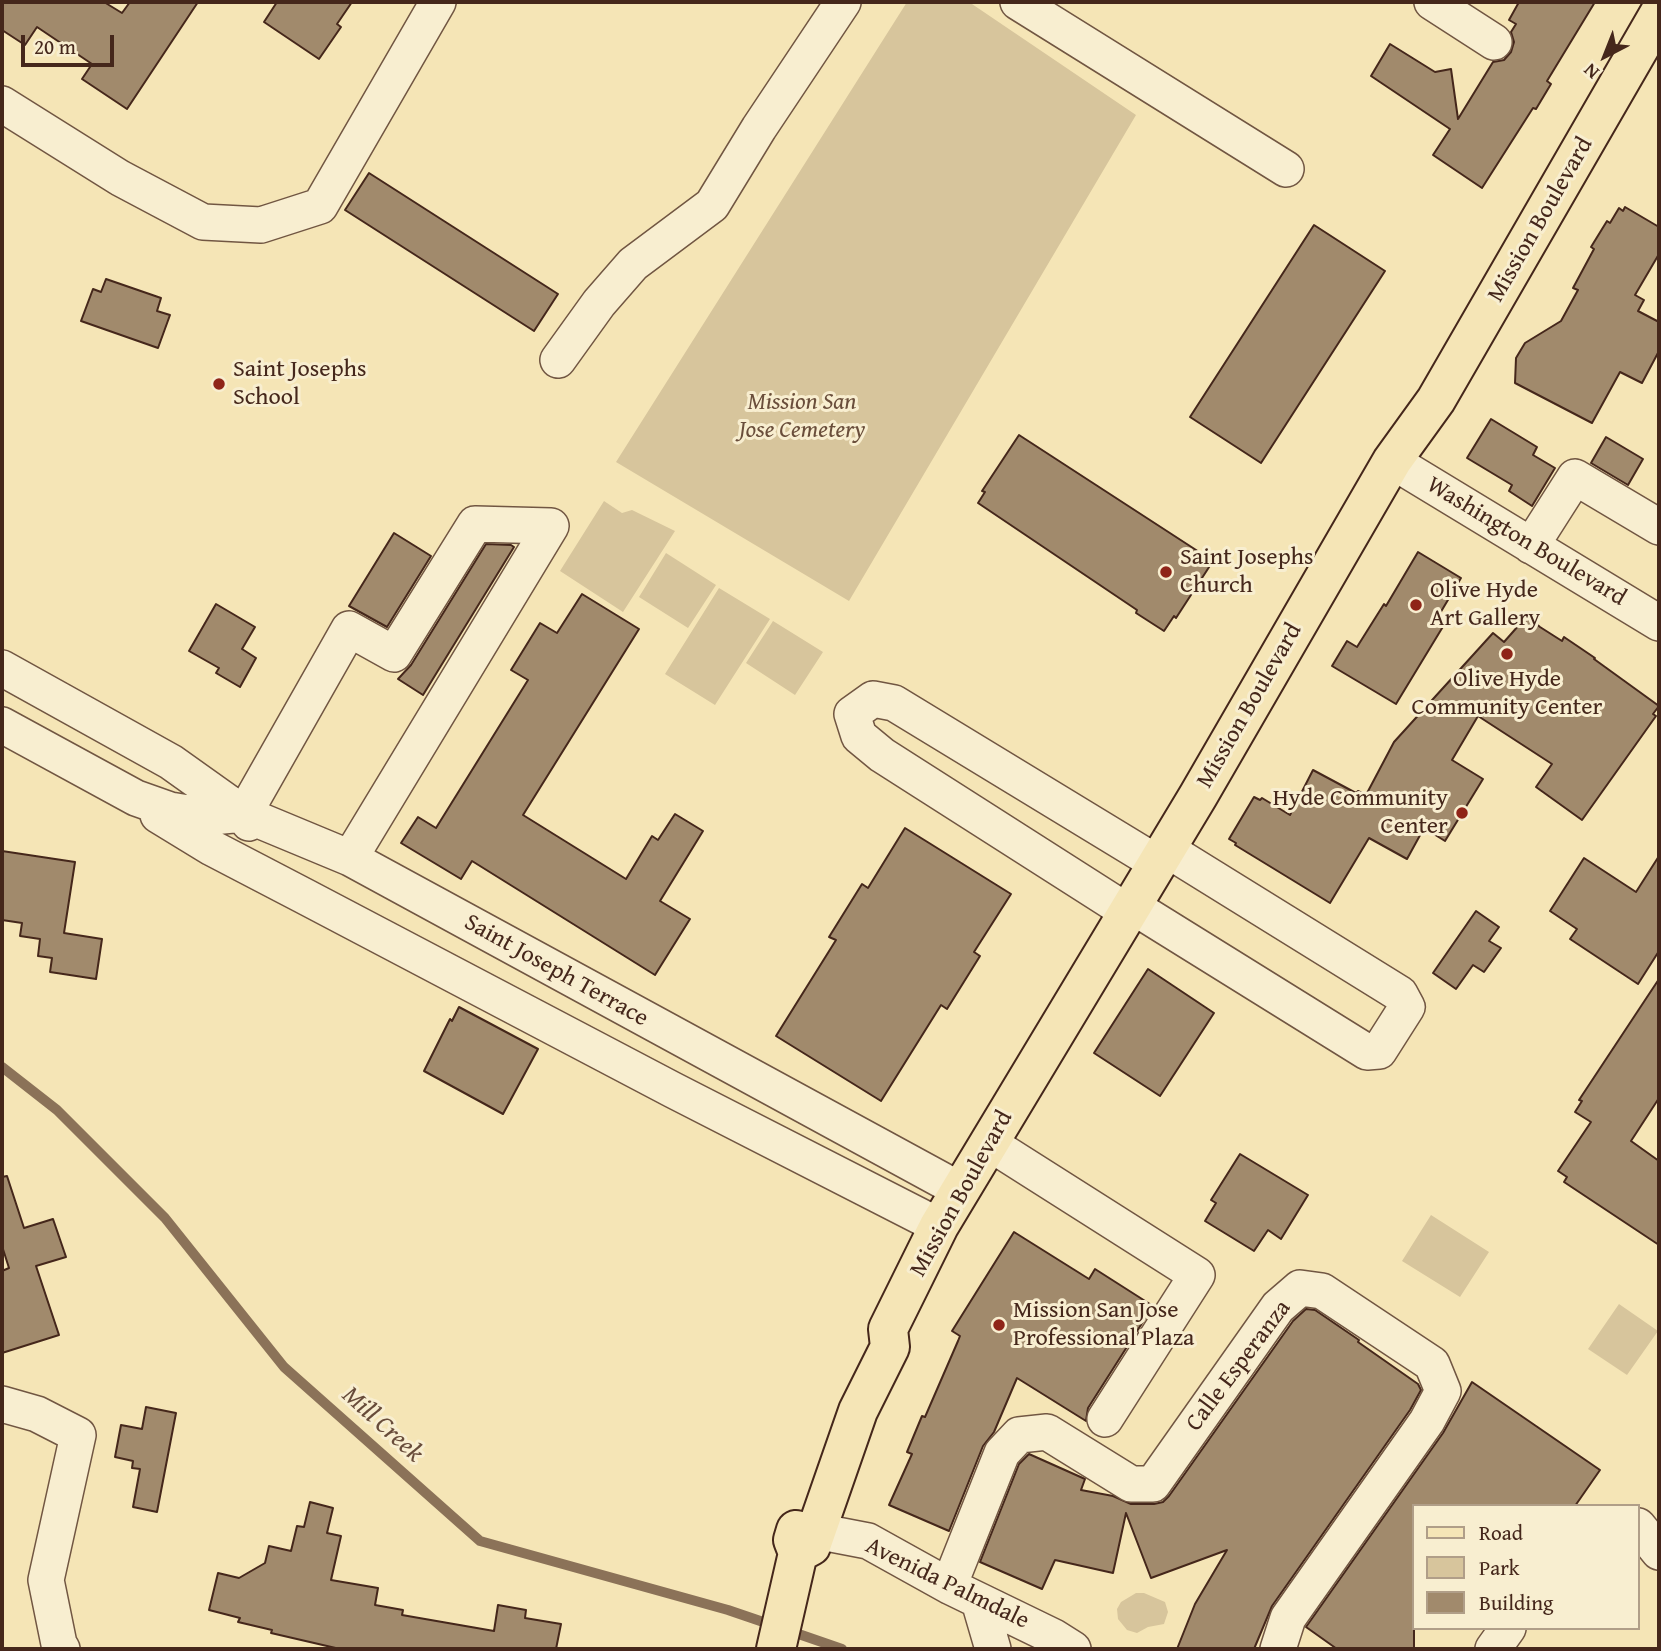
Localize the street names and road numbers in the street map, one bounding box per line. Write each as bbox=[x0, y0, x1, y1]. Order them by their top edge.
street label: Mission Boulevard bbox=[1482, 133, 1600, 307]
street label: Washington Boulevard bbox=[1421, 471, 1631, 613]
street label: Mission Boulevard bbox=[1191, 619, 1309, 793]
street label: Saint Joseph Terrace bbox=[459, 908, 653, 1034]
street label: Mission Boulevard bbox=[904, 1106, 1020, 1282]
street label: Calle Esperanza bbox=[1180, 1295, 1298, 1437]
street label: Avenida Palmdale bbox=[861, 1532, 1033, 1636]

